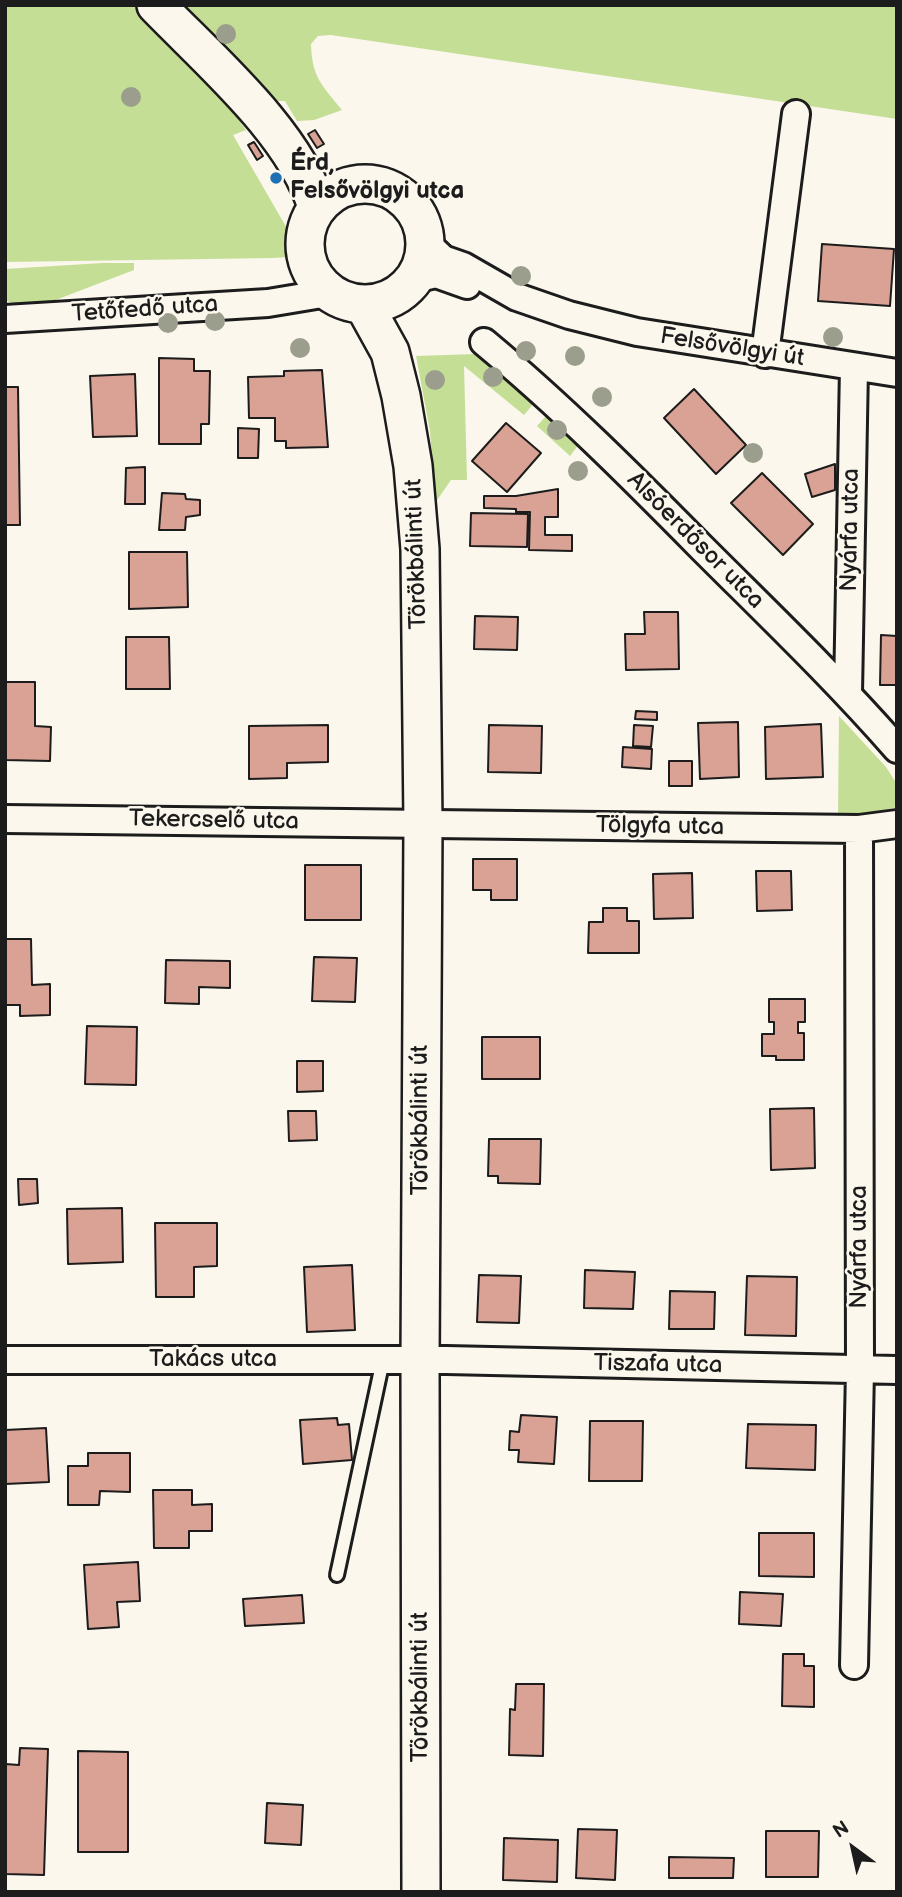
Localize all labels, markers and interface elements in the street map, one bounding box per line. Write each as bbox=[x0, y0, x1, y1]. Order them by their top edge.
place label: Érd, Felsővölgyi utca bbox=[290, 150, 464, 206]
marker: Érd, Felsővölgyi utca bbox=[268, 170, 284, 186]
street label: Tetőfedő utca bbox=[71, 291, 219, 329]
street label: Felsővölgyi út bbox=[658, 322, 806, 374]
street label: Alsóerdősor utca bbox=[620, 466, 770, 616]
street label: Nyárfa utca bbox=[836, 468, 866, 592]
street label: Törökbálinti út bbox=[400, 478, 434, 630]
street label: Tekercselő utca bbox=[129, 805, 299, 837]
street label: Tölgyfa utca bbox=[596, 811, 724, 843]
street label: Törökbálinti út bbox=[407, 1045, 435, 1195]
street label: Nyárfa utca bbox=[846, 1185, 874, 1309]
street label: Takács utca bbox=[149, 1346, 277, 1374]
street label: Tiszafa utca bbox=[593, 1349, 723, 1381]
street label: Törökbálinti út bbox=[407, 1612, 435, 1762]
north arrow bbox=[818, 1813, 888, 1883]
text: N bbox=[829, 1816, 854, 1844]

